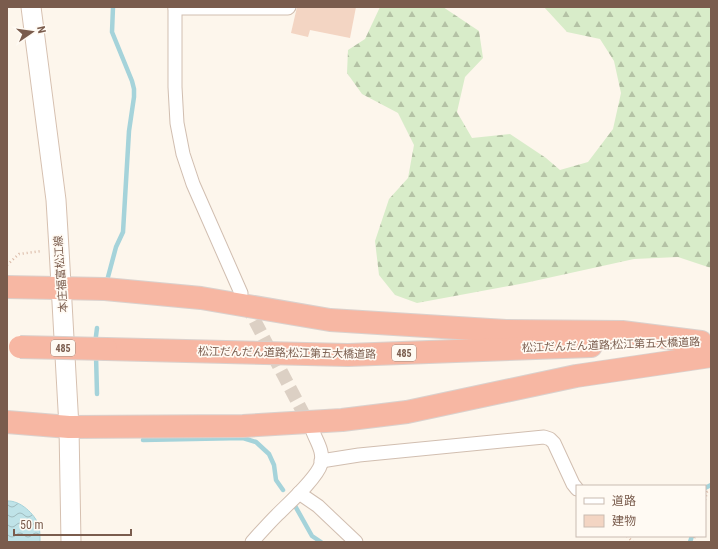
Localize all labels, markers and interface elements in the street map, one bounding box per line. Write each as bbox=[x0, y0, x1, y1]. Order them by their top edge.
north arrow bbox=[12, 12, 52, 52]
text: N bbox=[34, 25, 48, 35]
street label: 本庄福富松江線 bbox=[52, 235, 70, 313]
street label: 松江だんだん道路;松江第五大橋道路 bbox=[522, 335, 700, 355]
road number: 485 bbox=[51, 340, 75, 356]
street label: 松江だんだん道路;松江第五大橋道路 bbox=[198, 345, 376, 361]
road number: 485 bbox=[392, 345, 416, 361]
legend bbox=[576, 485, 706, 537]
text: 道路 bbox=[612, 494, 636, 508]
scale bar bbox=[14, 511, 131, 537]
text: 建物 bbox=[612, 514, 636, 528]
text: 50 m bbox=[20, 518, 44, 532]

